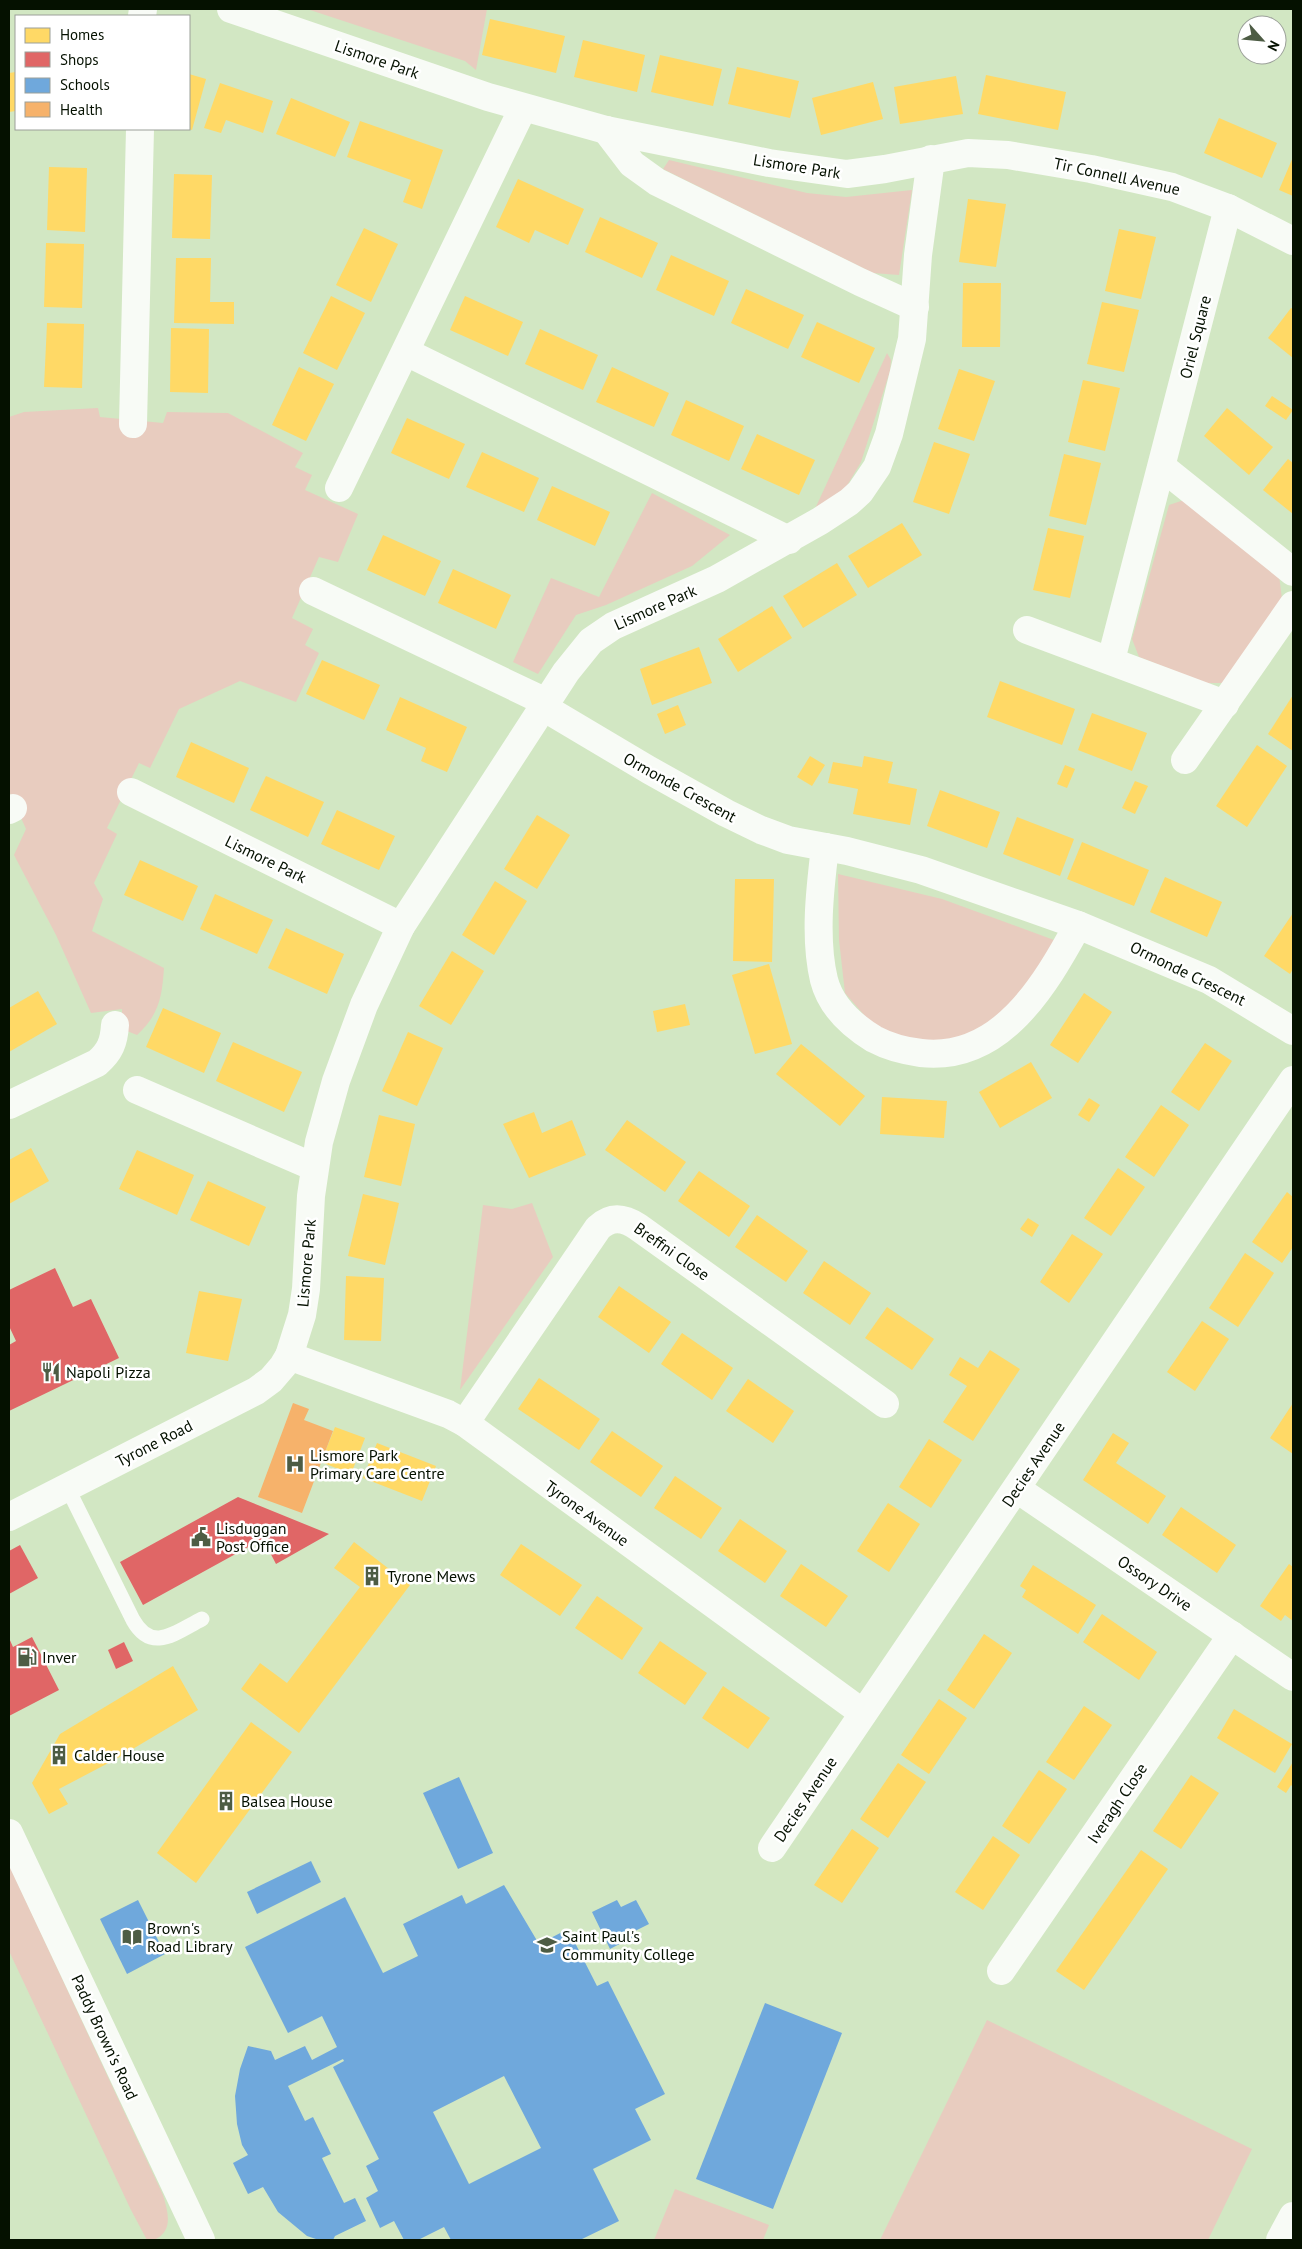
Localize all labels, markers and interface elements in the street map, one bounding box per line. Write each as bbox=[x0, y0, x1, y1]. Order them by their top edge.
legend bbox=[15, 15, 190, 130]
north arrow bbox=[1237, 15, 1287, 65]
text: Homes bbox=[60, 25, 104, 44]
street label: Lismore Park bbox=[332, 35, 422, 83]
text: N bbox=[1263, 38, 1284, 54]
text: Shops bbox=[60, 50, 99, 69]
text: Schools bbox=[60, 75, 110, 94]
text: Health bbox=[60, 100, 103, 119]
street label: Lismore Park bbox=[752, 149, 842, 183]
street label: Tir Connell Avenue bbox=[1052, 153, 1182, 199]
street label: Oriel Square bbox=[1175, 293, 1215, 381]
street label: Lismore Park bbox=[611, 580, 700, 634]
street label: Ormonde Crescent bbox=[620, 748, 740, 827]
street label: Lismore Park bbox=[222, 831, 310, 887]
street label: Ormonde Crescent bbox=[1127, 936, 1250, 1010]
street label: Lismore Park bbox=[292, 1218, 320, 1308]
street label: Breffni Close bbox=[630, 1218, 714, 1284]
restaurant icon: Napoli Pizza bbox=[40, 1361, 62, 1383]
place label: Napoli Pizza bbox=[66, 1362, 151, 1382]
street label: Tyrone Road bbox=[112, 1415, 196, 1471]
street label: Decies Avenue bbox=[997, 1418, 1069, 1510]
place label: Lismore Park Primary Care Centre bbox=[310, 1445, 445, 1483]
hospital icon: Lismore Park Primary Care Centre bbox=[284, 1453, 306, 1475]
street label: Tyrone Avenue bbox=[541, 1476, 633, 1550]
place label: Lisduggan Post Office bbox=[216, 1518, 289, 1556]
public building icon: Lisduggan Post Office bbox=[190, 1526, 212, 1548]
street label: Ossory Drive bbox=[1114, 1551, 1196, 1615]
building icon: Tyrone Mews bbox=[361, 1565, 383, 1587]
place label: Tyrone Mews bbox=[387, 1566, 476, 1586]
fuel station icon: Inver bbox=[16, 1646, 38, 1668]
place label: Inver bbox=[42, 1647, 77, 1667]
building icon: Calder House bbox=[48, 1744, 70, 1766]
place label: Calder House bbox=[74, 1745, 165, 1765]
street label: Decies Avenue bbox=[769, 1753, 841, 1845]
street label: Iveragh Close bbox=[1083, 1759, 1151, 1847]
building icon: Balsea House bbox=[215, 1790, 237, 1812]
place label: Balsea House bbox=[241, 1791, 333, 1811]
place label: Brown's Road Library bbox=[147, 1918, 233, 1956]
library icon: Brown's Road Library bbox=[121, 1926, 143, 1948]
place label: Saint Paul's Community College bbox=[562, 1926, 695, 1964]
school or university icon: Saint Paul's Community College bbox=[536, 1934, 558, 1956]
street label: Paddy Brown's Road bbox=[67, 1971, 143, 2103]

